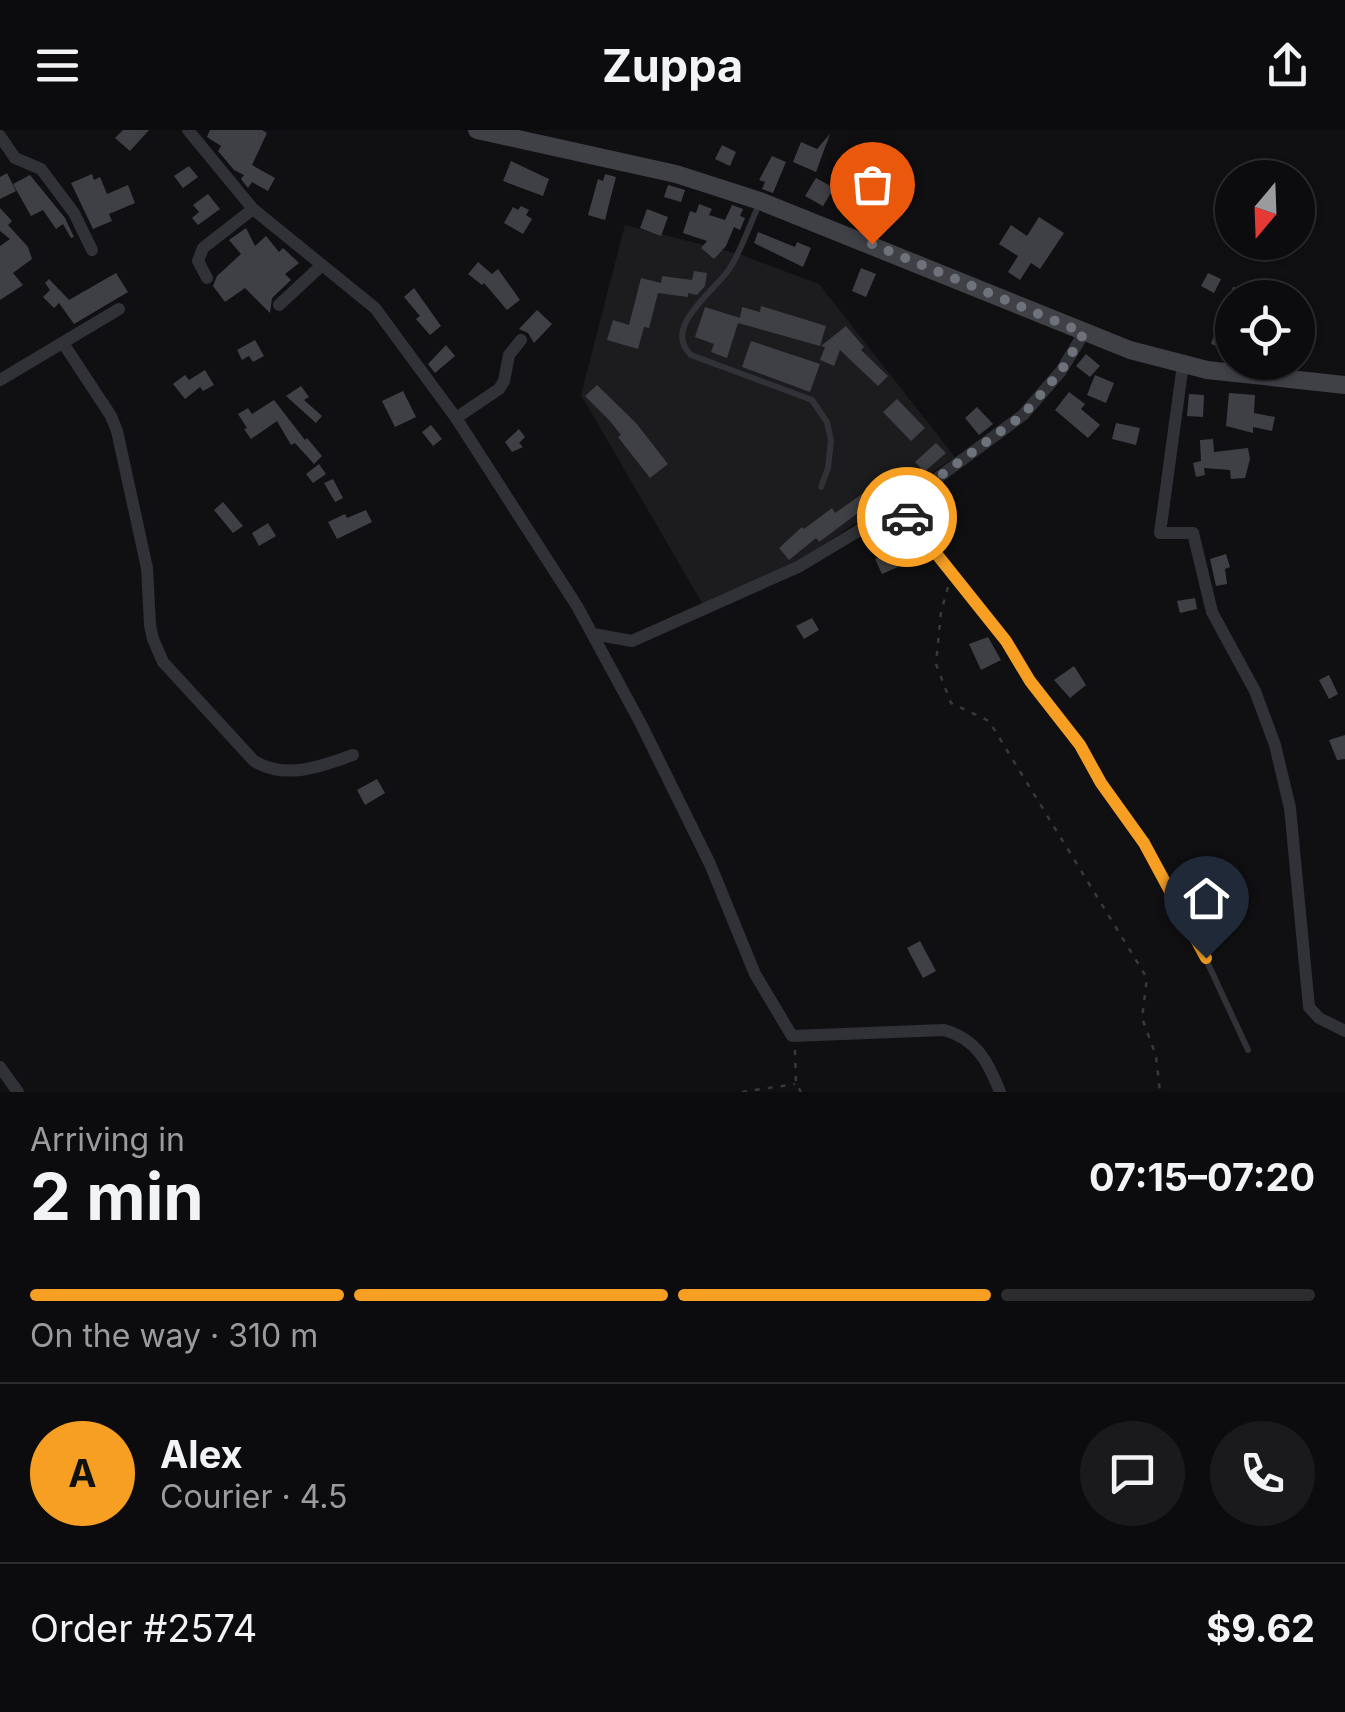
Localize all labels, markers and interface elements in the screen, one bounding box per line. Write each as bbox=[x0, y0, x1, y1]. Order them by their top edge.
icon: menu bbox=[30, 38, 85, 93]
text: Zuppa bbox=[602, 38, 743, 93]
icon: share bbox=[1260, 38, 1315, 93]
pin bbox=[830, 142, 915, 245]
icon: bag bbox=[845, 157, 900, 212]
north arrow bbox=[1215, 160, 1315, 260]
map controls bbox=[1215, 160, 1315, 380]
button: locate bbox=[1215, 280, 1315, 380]
courier bbox=[857, 467, 957, 567]
icon: car bbox=[880, 490, 935, 545]
pin bbox=[1164, 856, 1249, 959]
icon: home bbox=[1179, 871, 1234, 926]
text: Arriving in bbox=[30, 1120, 185, 1159]
text: 07:15–07:20 bbox=[1089, 1154, 1315, 1200]
text: 2 min bbox=[30, 1157, 204, 1236]
text: On the way · 310 m bbox=[30, 1316, 318, 1355]
button: chat bbox=[1080, 1421, 1185, 1526]
button: phone bbox=[1210, 1421, 1315, 1526]
text: Alex bbox=[160, 1431, 243, 1477]
text: A bbox=[68, 1450, 97, 1496]
text: Courier · 4.5 bbox=[160, 1477, 348, 1516]
text: Order #2574 bbox=[30, 1605, 257, 1651]
text: $9.62 bbox=[1206, 1605, 1315, 1651]

